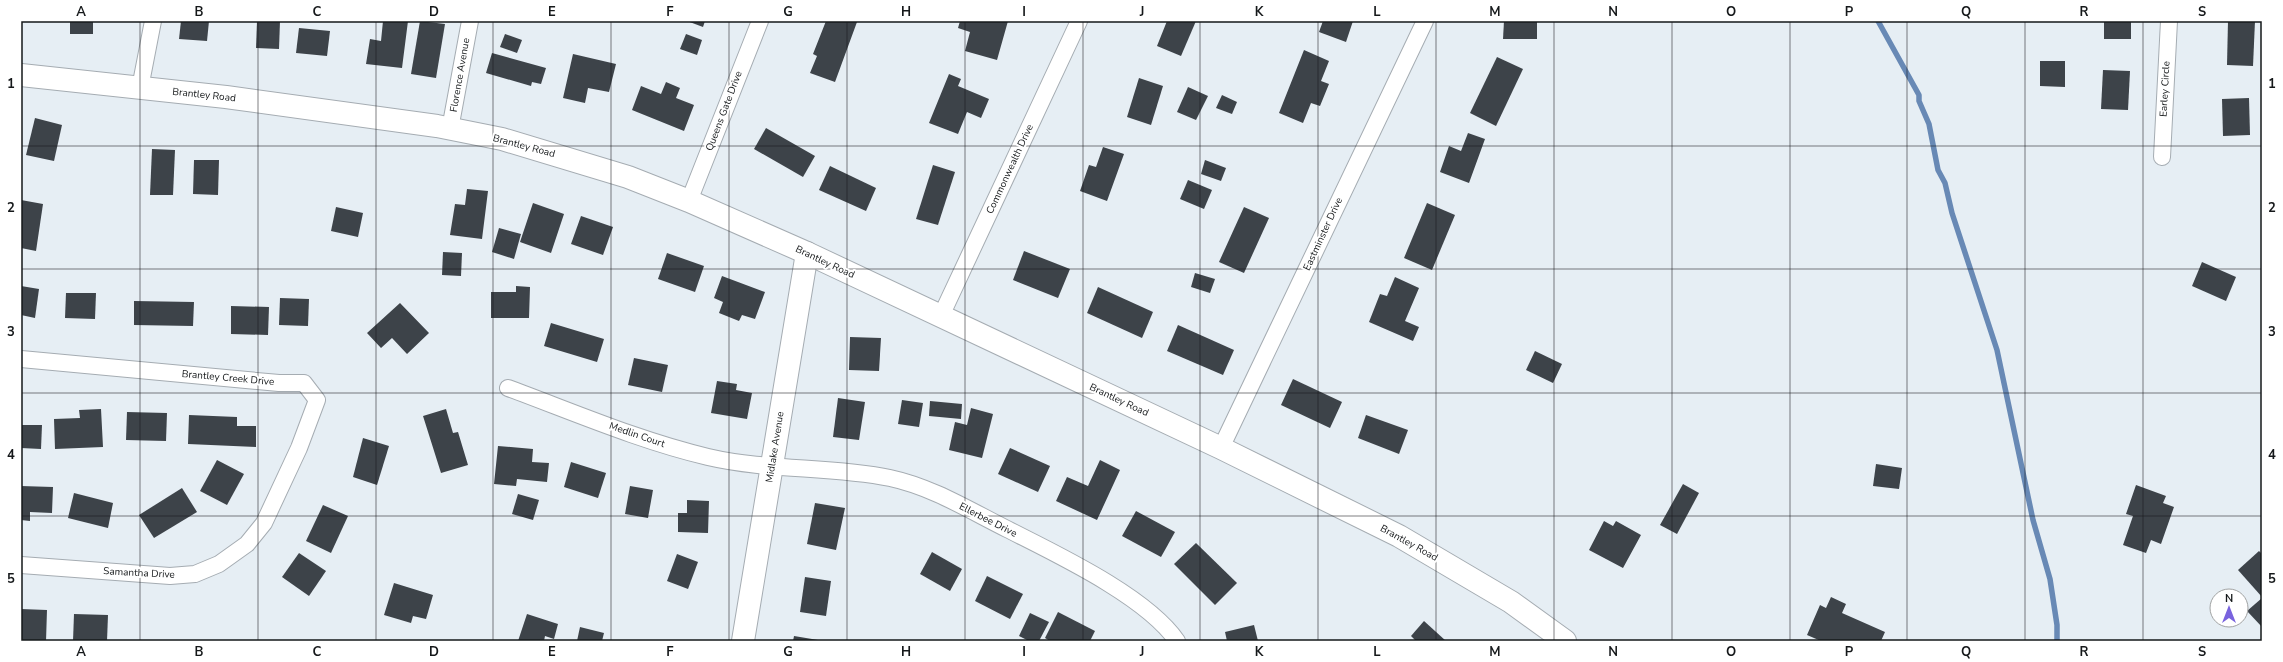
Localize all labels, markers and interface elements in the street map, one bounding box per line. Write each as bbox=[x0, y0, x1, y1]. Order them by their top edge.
text: A bbox=[76, 3, 86, 21]
text: B bbox=[195, 3, 204, 21]
text: C bbox=[313, 3, 322, 21]
text: D bbox=[429, 3, 439, 21]
text: E bbox=[548, 3, 556, 21]
text: F bbox=[666, 3, 674, 21]
text: G bbox=[783, 3, 793, 21]
text: H bbox=[901, 3, 911, 21]
text: I bbox=[1022, 3, 1026, 21]
text: J bbox=[1139, 3, 1144, 21]
text: K bbox=[1255, 3, 1264, 21]
text: L bbox=[1373, 3, 1381, 21]
text: M bbox=[1489, 3, 1501, 21]
text: N bbox=[1608, 3, 1618, 21]
text: O bbox=[1726, 3, 1736, 21]
text: P bbox=[1845, 3, 1854, 21]
text: Q bbox=[1961, 3, 1971, 21]
text: R bbox=[2080, 3, 2089, 21]
text: S bbox=[2198, 3, 2206, 21]
street label: Florence Avenue bbox=[447, 37, 473, 113]
street label: Earley Circle bbox=[2157, 61, 2173, 117]
street label: Queens Gate Drive bbox=[702, 69, 746, 153]
text: 1 bbox=[7, 75, 15, 93]
text: 1 bbox=[2268, 75, 2276, 93]
street label: Brantley Road bbox=[171, 85, 237, 105]
street label: Commonwealth Drive bbox=[983, 122, 1037, 216]
street label: Brantley Road bbox=[491, 131, 557, 161]
street label: Eastminster Drive bbox=[1300, 195, 1346, 273]
text: 2 bbox=[7, 199, 15, 217]
text: 2 bbox=[2268, 199, 2276, 217]
street label: Brantley Road bbox=[793, 242, 857, 282]
text: 3 bbox=[7, 323, 15, 341]
text: 3 bbox=[2268, 323, 2276, 341]
street label: Brantley Creek Drive bbox=[181, 367, 275, 389]
street label: Brantley Road bbox=[1087, 380, 1151, 420]
street label: Midlake Avenue bbox=[762, 410, 788, 484]
street label: Medlin Court bbox=[607, 419, 667, 451]
text: 4 bbox=[7, 446, 15, 464]
text: 4 bbox=[2268, 446, 2276, 464]
street label: Ellerbee Drive bbox=[957, 499, 1019, 541]
street label: Brantley Road bbox=[1378, 521, 1440, 565]
street label: Samantha Drive bbox=[103, 564, 175, 582]
text: 5 bbox=[7, 570, 15, 588]
text: 5 bbox=[2268, 570, 2276, 588]
north arrow bbox=[2209, 588, 2249, 628]
text: N bbox=[2225, 591, 2233, 606]
text: A bbox=[76, 643, 86, 661]
text: B bbox=[195, 643, 204, 661]
text: C bbox=[313, 643, 322, 661]
text: D bbox=[429, 643, 439, 661]
text: E bbox=[548, 643, 556, 661]
text: F bbox=[666, 643, 674, 661]
text: G bbox=[783, 643, 793, 661]
text: H bbox=[901, 643, 911, 661]
text: I bbox=[1022, 643, 1026, 661]
text: J bbox=[1139, 643, 1144, 661]
text: K bbox=[1255, 643, 1264, 661]
text: L bbox=[1373, 643, 1381, 661]
text: M bbox=[1489, 643, 1501, 661]
text: N bbox=[1608, 643, 1618, 661]
text: O bbox=[1726, 643, 1736, 661]
text: P bbox=[1845, 643, 1854, 661]
text: Q bbox=[1961, 643, 1971, 661]
text: R bbox=[2080, 643, 2089, 661]
text: S bbox=[2198, 643, 2206, 661]

